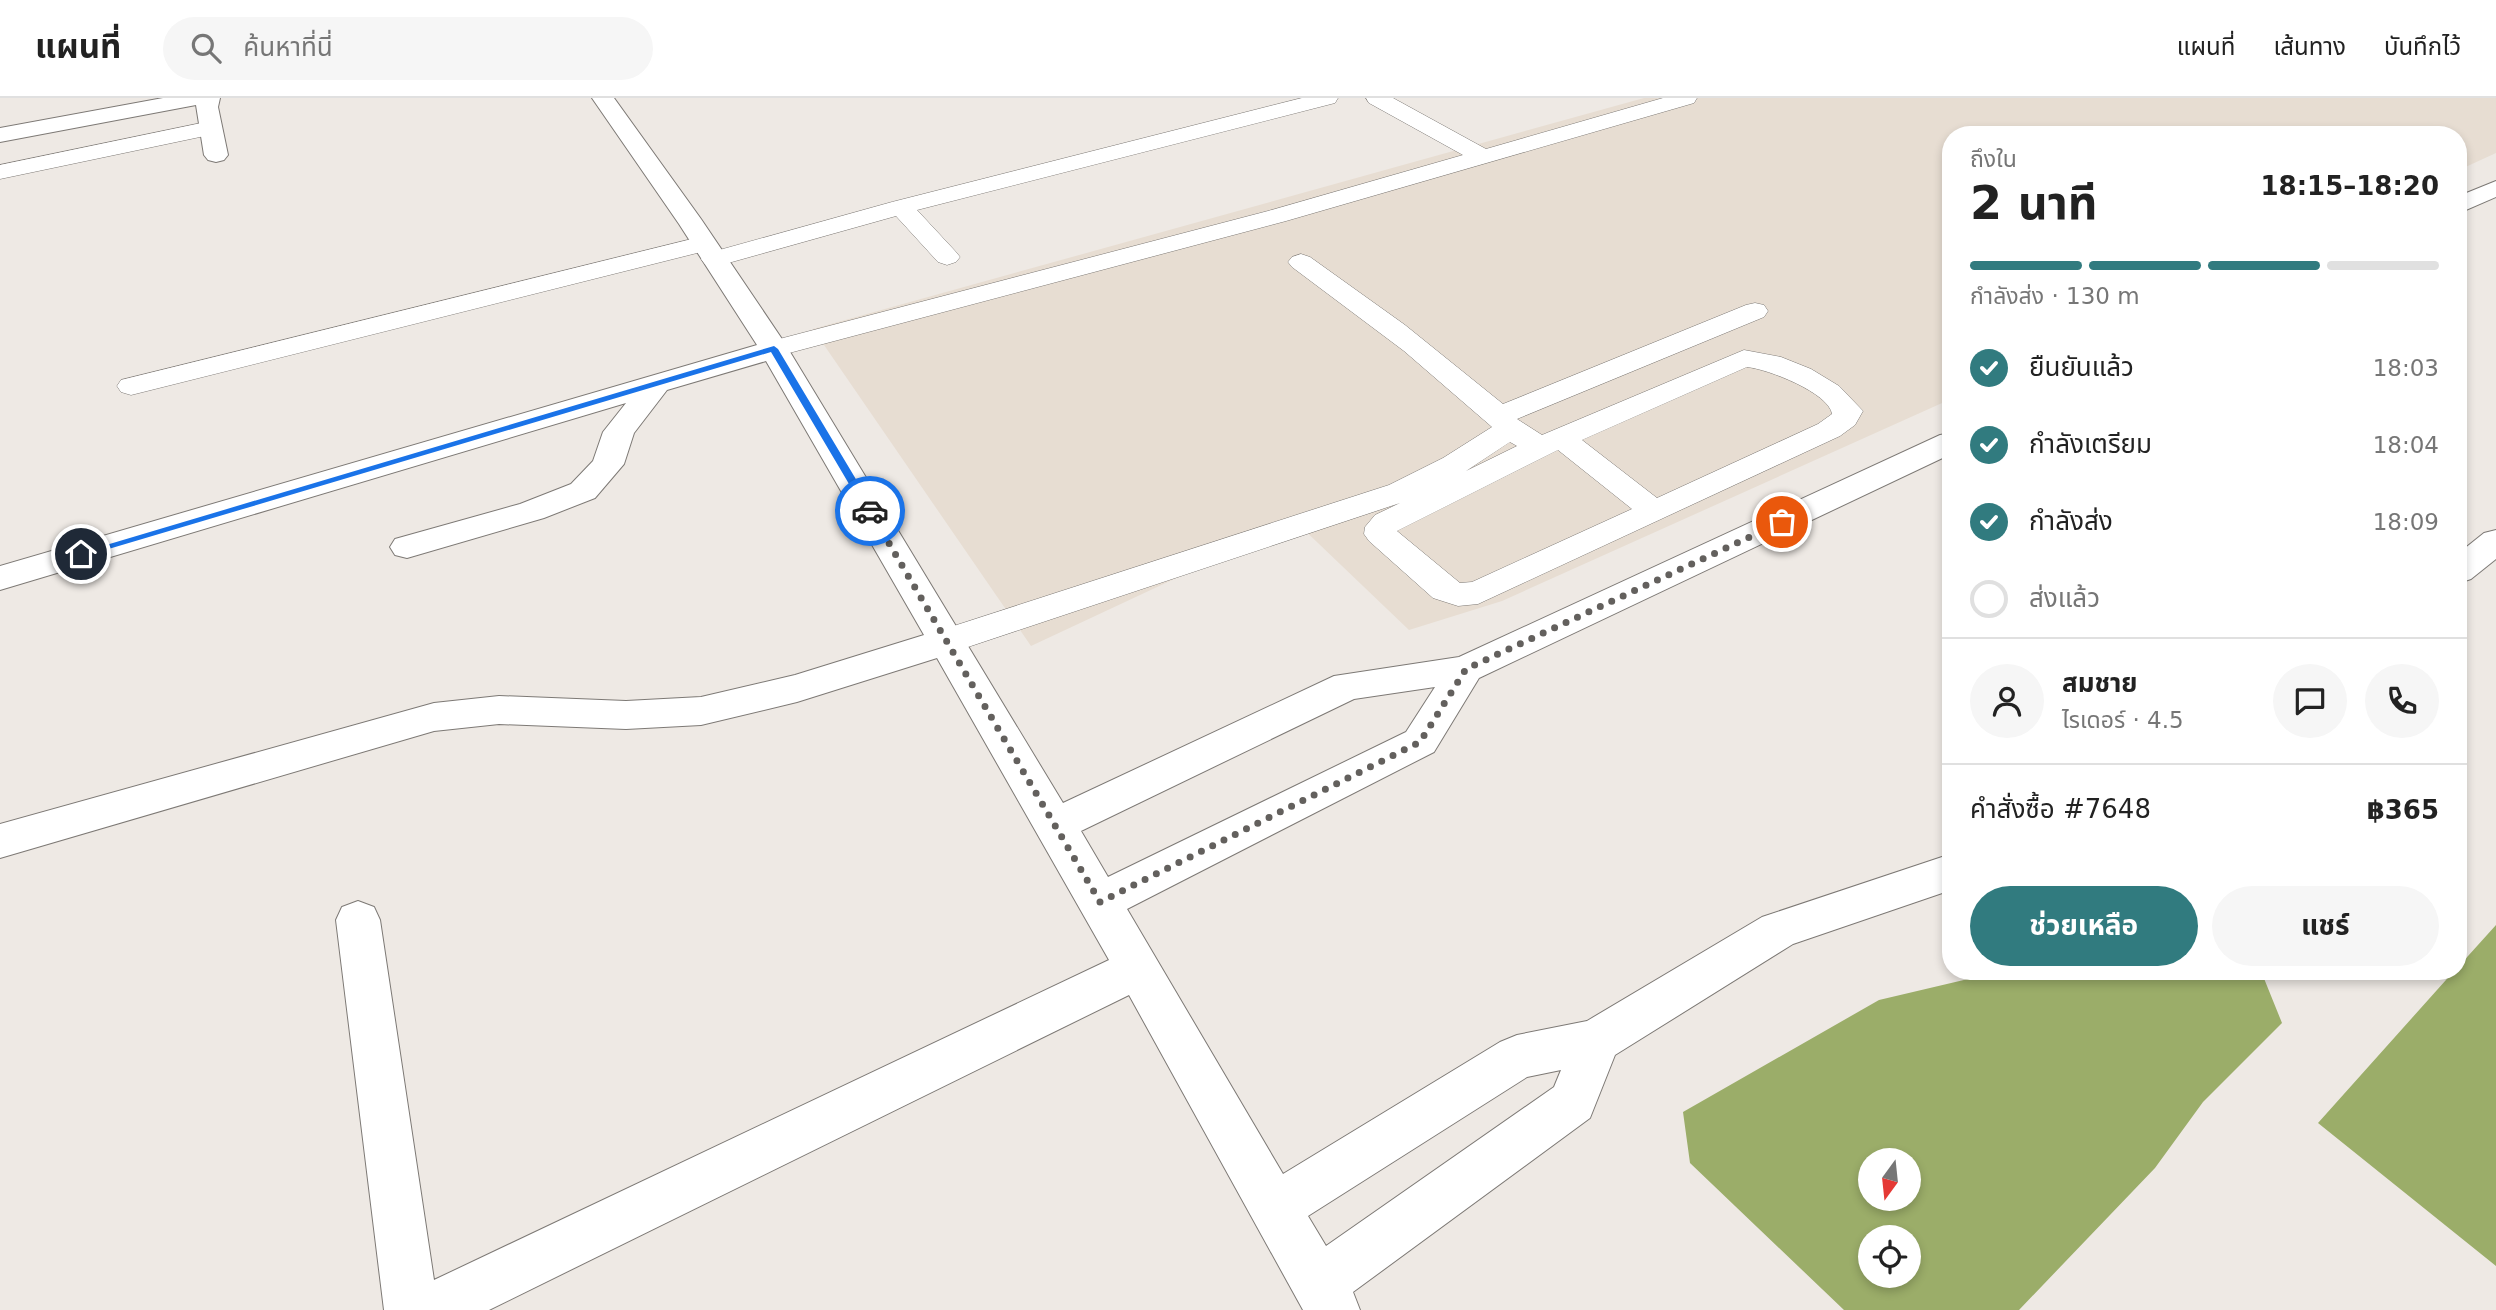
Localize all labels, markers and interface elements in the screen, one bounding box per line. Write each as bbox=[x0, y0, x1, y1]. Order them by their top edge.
search box bbox=[163, 17, 653, 80]
text: แผนที่ bbox=[35, 27, 121, 66]
icon: search bbox=[187, 29, 225, 67]
text: ค้นหาที่นี่ bbox=[243, 32, 333, 62]
text: แผนที่ bbox=[2177, 33, 2235, 61]
text: เส้นทาง bbox=[2273, 33, 2346, 61]
text: บันทึกไว้ bbox=[2384, 33, 2461, 61]
text: ถึงใน bbox=[1970, 146, 2017, 172]
text: 18:15–18:20 bbox=[2260, 171, 2439, 201]
text: 2 นาที bbox=[1970, 176, 2097, 230]
text: กำลังส่ง · 130 m bbox=[1970, 283, 2140, 309]
icon: check bbox=[1970, 349, 2008, 387]
text: ยืนยันแล้ว bbox=[2029, 352, 2134, 382]
text: 18:03 bbox=[2373, 355, 2439, 381]
icon: check bbox=[1970, 426, 2008, 464]
text: กำลังเตรียม bbox=[2029, 429, 2152, 459]
text: 18:04 bbox=[2373, 432, 2439, 458]
courier bbox=[835, 476, 905, 546]
icon: car bbox=[851, 492, 889, 530]
pin bbox=[1752, 492, 1812, 552]
icon: bag bbox=[1763, 503, 1801, 541]
icon: check bbox=[1970, 503, 2008, 541]
text: กำลังส่ง bbox=[2029, 506, 2113, 536]
text: 18:09 bbox=[2373, 509, 2439, 535]
pin bbox=[51, 524, 111, 584]
icon: home bbox=[62, 535, 100, 573]
text: ส่งแล้ว bbox=[2029, 583, 2100, 613]
button: person bbox=[1970, 664, 2044, 738]
button: chat bbox=[2273, 664, 2347, 738]
button: phone bbox=[2365, 664, 2439, 738]
text: สมชาย bbox=[2062, 668, 2138, 698]
text: ไรเดอร์ · 4.5 bbox=[2062, 707, 2184, 733]
text: คำสั่งซื้อ #7648 bbox=[1970, 794, 2151, 824]
text: ฿365 bbox=[2367, 795, 2439, 825]
button: ช่วยเหลือ bbox=[1970, 886, 2198, 966]
button: แชร์ bbox=[2212, 886, 2439, 966]
north arrow bbox=[1858, 1148, 1922, 1211]
map controls bbox=[1858, 1148, 1921, 1288]
button: locate bbox=[1858, 1225, 1921, 1288]

